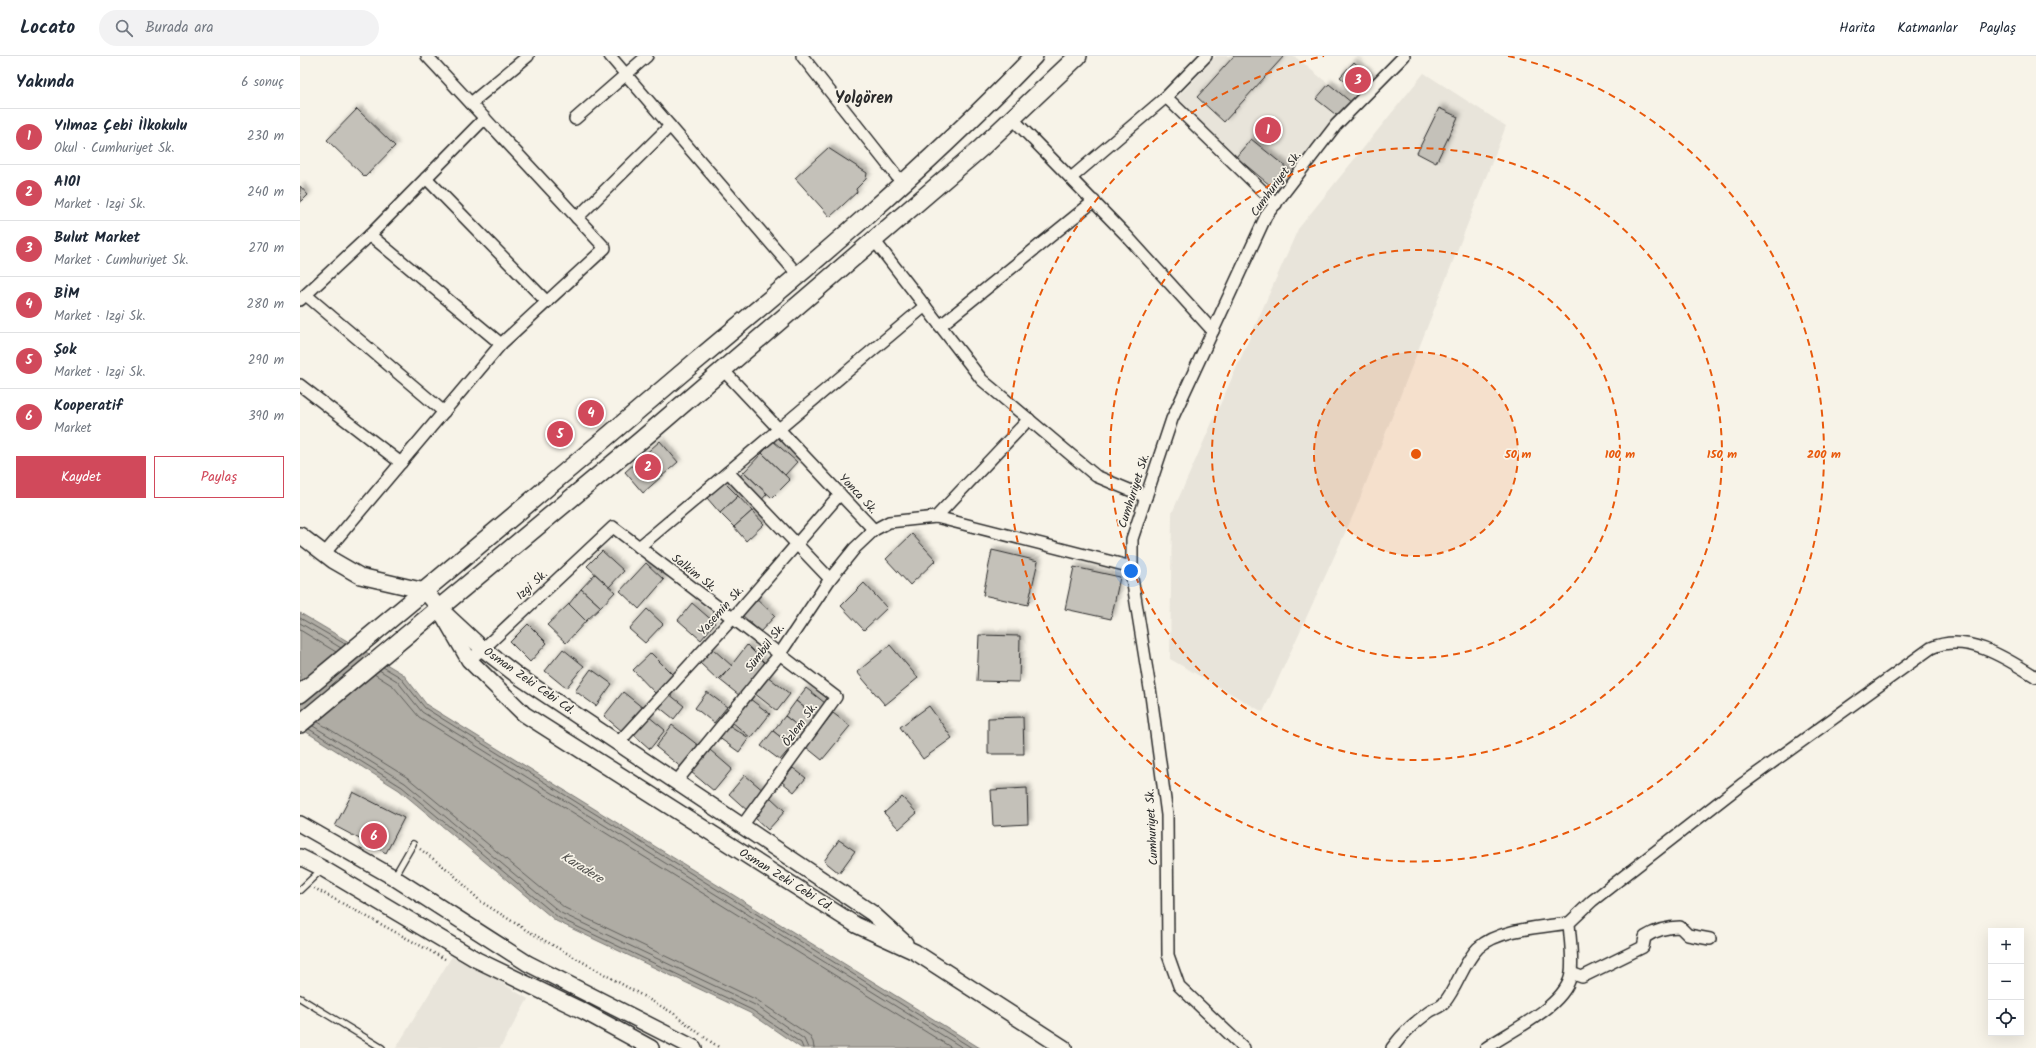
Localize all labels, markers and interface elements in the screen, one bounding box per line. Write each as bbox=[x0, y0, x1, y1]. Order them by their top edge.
search box bbox=[99, 10, 379, 46]
text: Locato bbox=[20, 13, 75, 43]
text: Burada ara bbox=[145, 16, 214, 40]
icon: search bbox=[113, 17, 135, 39]
text: Harita bbox=[1839, 17, 1875, 39]
text: Katmanlar bbox=[1897, 17, 1957, 39]
text: Paylaş bbox=[1979, 17, 2016, 39]
pin: 3 bbox=[1345, 65, 1371, 95]
text: Yakında bbox=[16, 69, 74, 96]
text: 6 sonuç bbox=[241, 72, 284, 93]
district label: Yolgören bbox=[835, 86, 893, 111]
text: Yılmaz Çebi İlkokulu bbox=[54, 114, 187, 138]
pin: 1 bbox=[1255, 115, 1281, 145]
text: 1 bbox=[27, 126, 31, 147]
text: 230 m bbox=[247, 126, 284, 147]
text: Okul · Cumhuriyet Sk. bbox=[54, 138, 174, 159]
street label: Cumhuriyet Sk. bbox=[1246, 147, 1306, 221]
text: A101 bbox=[54, 170, 80, 194]
text: 2 bbox=[25, 182, 33, 203]
text: 240 m bbox=[247, 182, 284, 203]
text: Market · Izgi Sk. bbox=[54, 194, 145, 215]
text: Bulut Market bbox=[54, 226, 140, 250]
text: 3 bbox=[25, 238, 33, 259]
text: 270 m bbox=[248, 238, 284, 259]
text: Market · Cumhuriyet Sk. bbox=[54, 250, 188, 271]
text: BİM bbox=[54, 282, 79, 306]
text: 4 bbox=[25, 294, 33, 315]
text: 280 m bbox=[247, 294, 284, 315]
text: Market · Izgi Sk. bbox=[54, 306, 145, 327]
text: Şok bbox=[54, 338, 76, 362]
text: 5 bbox=[26, 350, 32, 371]
text: 290 m bbox=[248, 350, 284, 371]
text: Market · Izgi Sk. bbox=[54, 362, 145, 383]
text: Kooperatif bbox=[54, 394, 122, 418]
pin: 4 bbox=[578, 398, 604, 428]
text: 6 bbox=[25, 406, 33, 427]
text: 390 m bbox=[248, 406, 284, 427]
text: Market bbox=[54, 418, 92, 439]
pin: 5 bbox=[547, 419, 573, 449]
text: 50 m bbox=[1504, 445, 1532, 464]
text: 100 m bbox=[1605, 445, 1635, 464]
text: 150 m bbox=[1707, 445, 1737, 464]
text: 200 m bbox=[1807, 445, 1841, 464]
centre of rings bbox=[1409, 447, 1423, 461]
street label: Cumhuriyet Sk. bbox=[1113, 451, 1155, 530]
pin: 2 bbox=[635, 452, 661, 482]
button: Kaydet bbox=[16, 456, 146, 498]
button: Paylaş bbox=[154, 456, 284, 498]
street label: Yonca Sk. bbox=[834, 469, 882, 519]
street label: Salkim Sk. bbox=[667, 549, 721, 597]
your location bbox=[1121, 561, 1141, 581]
street label: Izgi Sk. bbox=[512, 565, 552, 605]
street label: Yasemin Sk. bbox=[693, 582, 749, 640]
street label: Sümbül Sk. bbox=[740, 620, 790, 676]
street label: Osman Zeki Cebi Cd. bbox=[479, 642, 579, 720]
street label: Özlem Sk. bbox=[778, 699, 823, 751]
street label: Cumhuriyet Sk. bbox=[1140, 788, 1163, 866]
pin: 6 bbox=[361, 821, 387, 851]
street label: Osman Zeki Cebi Cd. bbox=[735, 843, 837, 917]
water label: Karadere bbox=[557, 847, 608, 890]
map controls bbox=[1988, 928, 2024, 1036]
button: + bbox=[1988, 928, 2024, 964]
button: − bbox=[1988, 964, 2024, 1000]
button: locate bbox=[1988, 1000, 2024, 1036]

